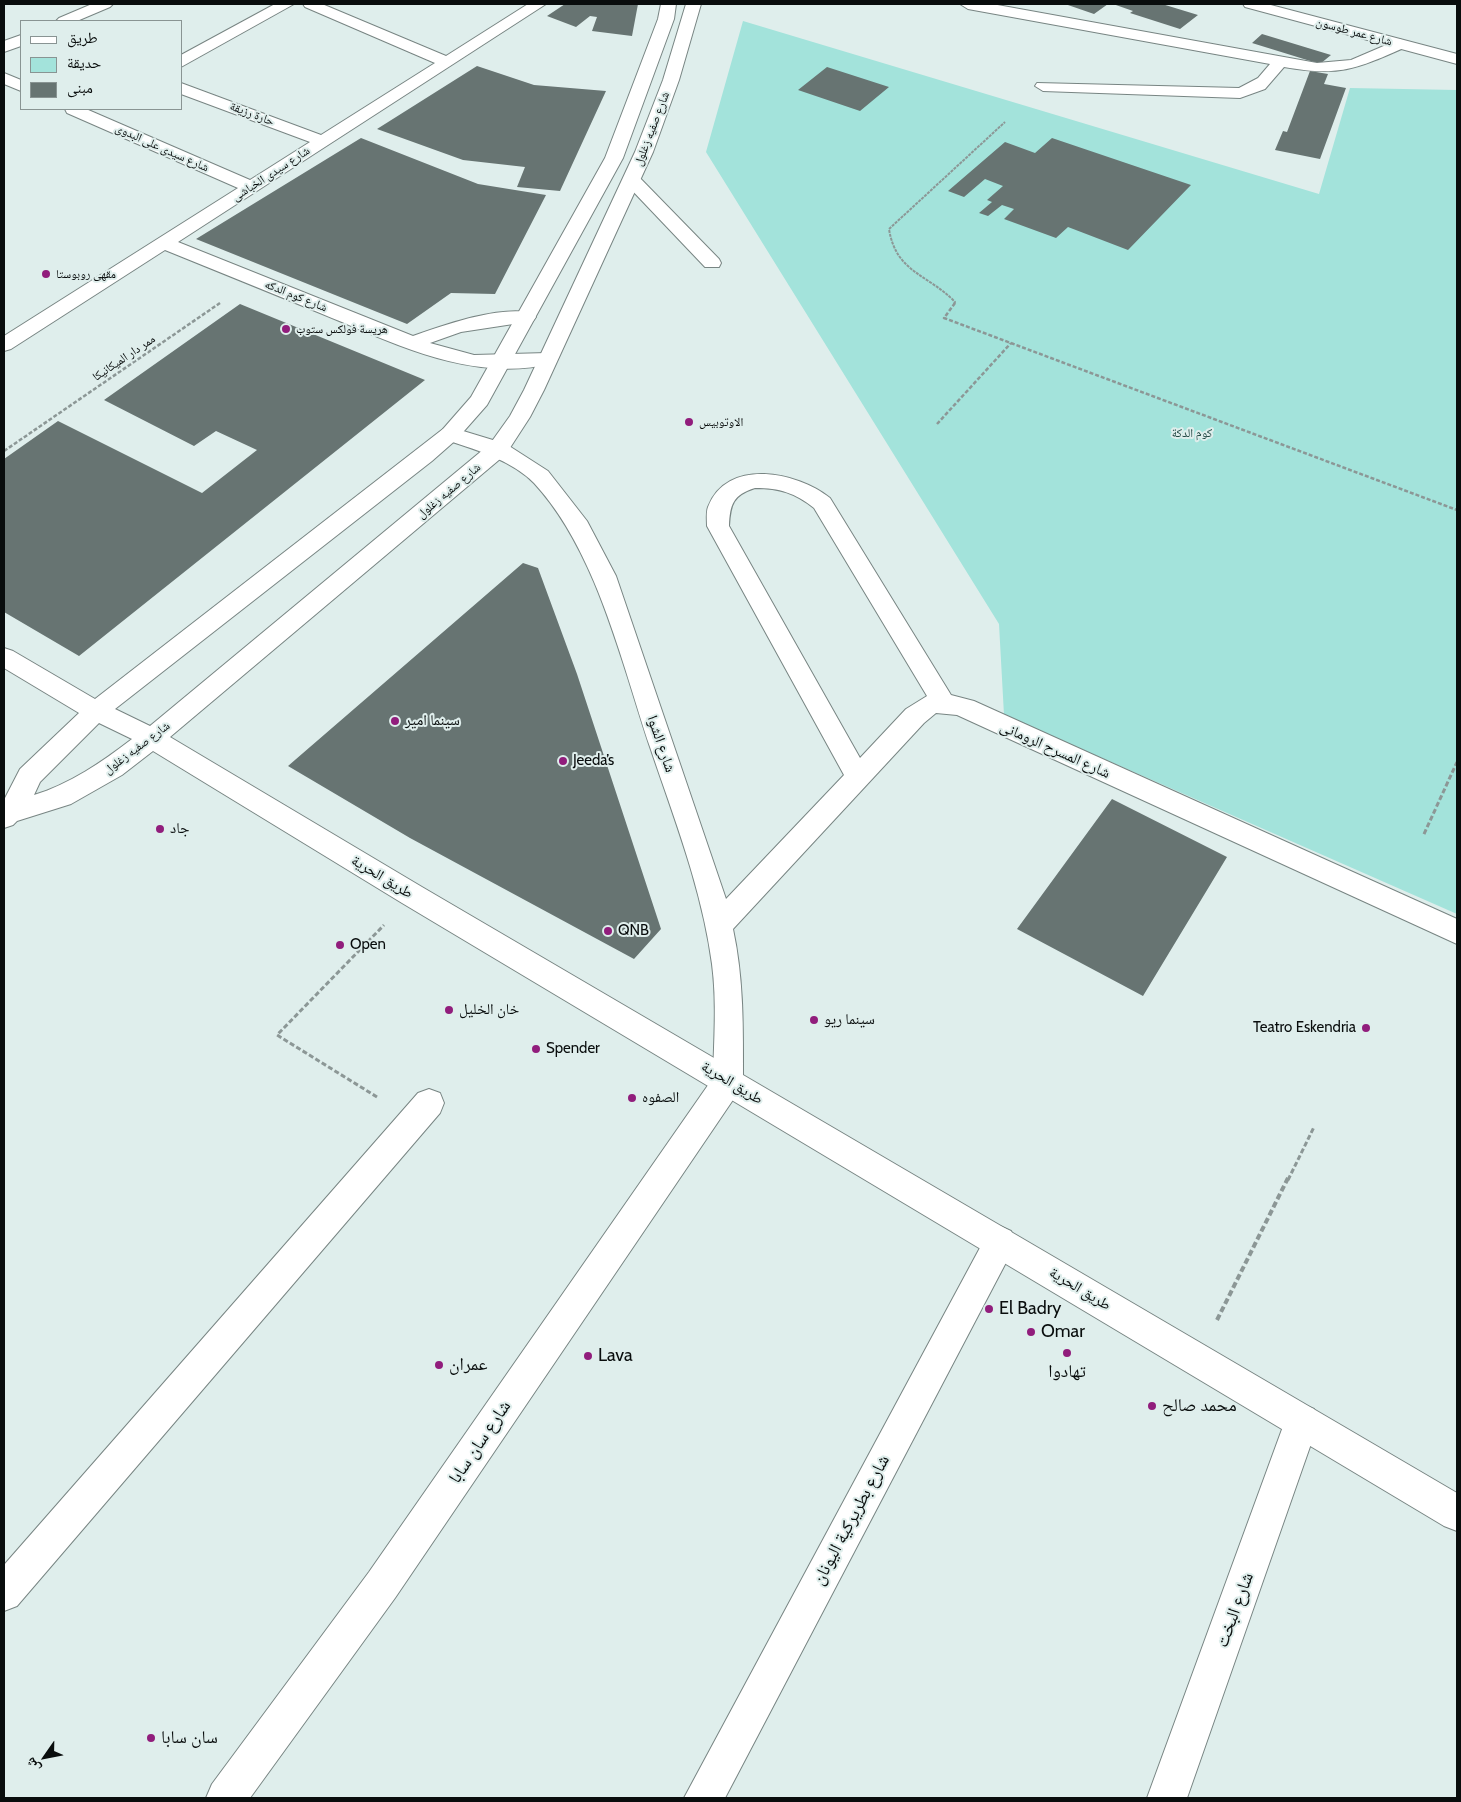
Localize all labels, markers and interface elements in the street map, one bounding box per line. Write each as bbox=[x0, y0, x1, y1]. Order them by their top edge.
street label: شارع عمر طوسون bbox=[1314, 15, 1394, 49]
legend bbox=[20, 20, 182, 110]
text: طريق bbox=[67, 29, 98, 47]
text: حديقة bbox=[67, 54, 101, 72]
text: مبنى bbox=[67, 79, 93, 97]
street label: شارع صفيه زغلول bbox=[631, 90, 673, 168]
street label: حارة رزيقة bbox=[228, 99, 276, 129]
street label: شارع سيدى على البدوى bbox=[113, 121, 211, 175]
street label: شارع سيدى الخباشى bbox=[230, 144, 312, 204]
place label: مقهى روبوستا bbox=[56, 267, 116, 281]
marker: مقهى روبوستا bbox=[40, 268, 52, 280]
street label: شارع كوم الدكه bbox=[263, 277, 329, 315]
place label: هريسة فولكس ستوب bbox=[296, 322, 388, 336]
marker: هريسة فولكس ستوب bbox=[280, 323, 292, 335]
street label: ممر دار الميكانيكا bbox=[90, 332, 158, 384]
place label: الاوتوبيس bbox=[699, 415, 743, 429]
marker: الاوتوبيس bbox=[683, 416, 695, 428]
park label: كوم الدكة bbox=[1172, 426, 1212, 440]
street label: شارع صفيه زغلول bbox=[414, 460, 484, 522]
place label: سينما امير bbox=[405, 712, 460, 730]
street label: شارع الشوا bbox=[643, 713, 679, 775]
marker: سينما امير bbox=[389, 715, 401, 727]
street label: شارع المسرح الرومانى bbox=[997, 718, 1113, 782]
street label: شارع صفيه زغلول bbox=[101, 719, 173, 777]
place label: Jeeda’s bbox=[573, 752, 614, 770]
marker: Jeeda’s bbox=[557, 755, 569, 767]
place label: جاد bbox=[170, 820, 190, 838]
marker: جاد bbox=[154, 823, 166, 835]
street label: طريق الحرية bbox=[348, 852, 416, 902]
place label: QNB bbox=[618, 922, 649, 940]
marker: QNB bbox=[602, 925, 614, 937]
place label: Open bbox=[350, 936, 386, 954]
marker: Open bbox=[334, 939, 346, 951]
place label: خان الخليل bbox=[459, 1001, 519, 1019]
marker: خان الخليل bbox=[443, 1004, 455, 1016]
place label: سينما ريو bbox=[824, 1011, 875, 1029]
marker: سينما ريو bbox=[808, 1014, 820, 1026]
place label: Teatro Eskendria bbox=[1253, 1019, 1356, 1037]
marker: Teatro Eskendria bbox=[1360, 1022, 1372, 1034]
place label: Spender bbox=[546, 1040, 600, 1058]
marker: Spender bbox=[530, 1043, 542, 1055]
street label: طريق الحرية bbox=[698, 1058, 766, 1108]
place label: الصفوه bbox=[642, 1089, 679, 1107]
marker: الصفوه bbox=[626, 1092, 638, 1104]
street label: طريق الحرية bbox=[1046, 1264, 1114, 1314]
place label: El Badry bbox=[999, 1298, 1061, 1320]
marker: El Badry bbox=[983, 1303, 995, 1315]
place label: Omar bbox=[1041, 1321, 1085, 1343]
marker: Omar bbox=[1025, 1326, 1037, 1338]
place label: Lava bbox=[598, 1345, 633, 1367]
marker: تهادوا bbox=[1061, 1347, 1073, 1359]
marker: Lava bbox=[582, 1350, 594, 1362]
place label: عمران bbox=[449, 1354, 488, 1376]
marker: عمران bbox=[433, 1359, 445, 1371]
place label: تهادوا bbox=[1048, 1361, 1086, 1383]
place label: محمد صالح bbox=[1162, 1395, 1237, 1417]
street label: شارع سان سابا bbox=[444, 1397, 516, 1487]
marker: محمد صالح bbox=[1146, 1400, 1158, 1412]
street label: شارع بطريركية اليونان bbox=[808, 1451, 894, 1589]
street label: شارع البخت bbox=[1211, 1570, 1259, 1650]
place label: سان سابا bbox=[161, 1727, 218, 1749]
north arrow bbox=[20, 1732, 70, 1782]
marker: سان سابا bbox=[145, 1732, 157, 1744]
text: ش bbox=[21, 1754, 44, 1776]

